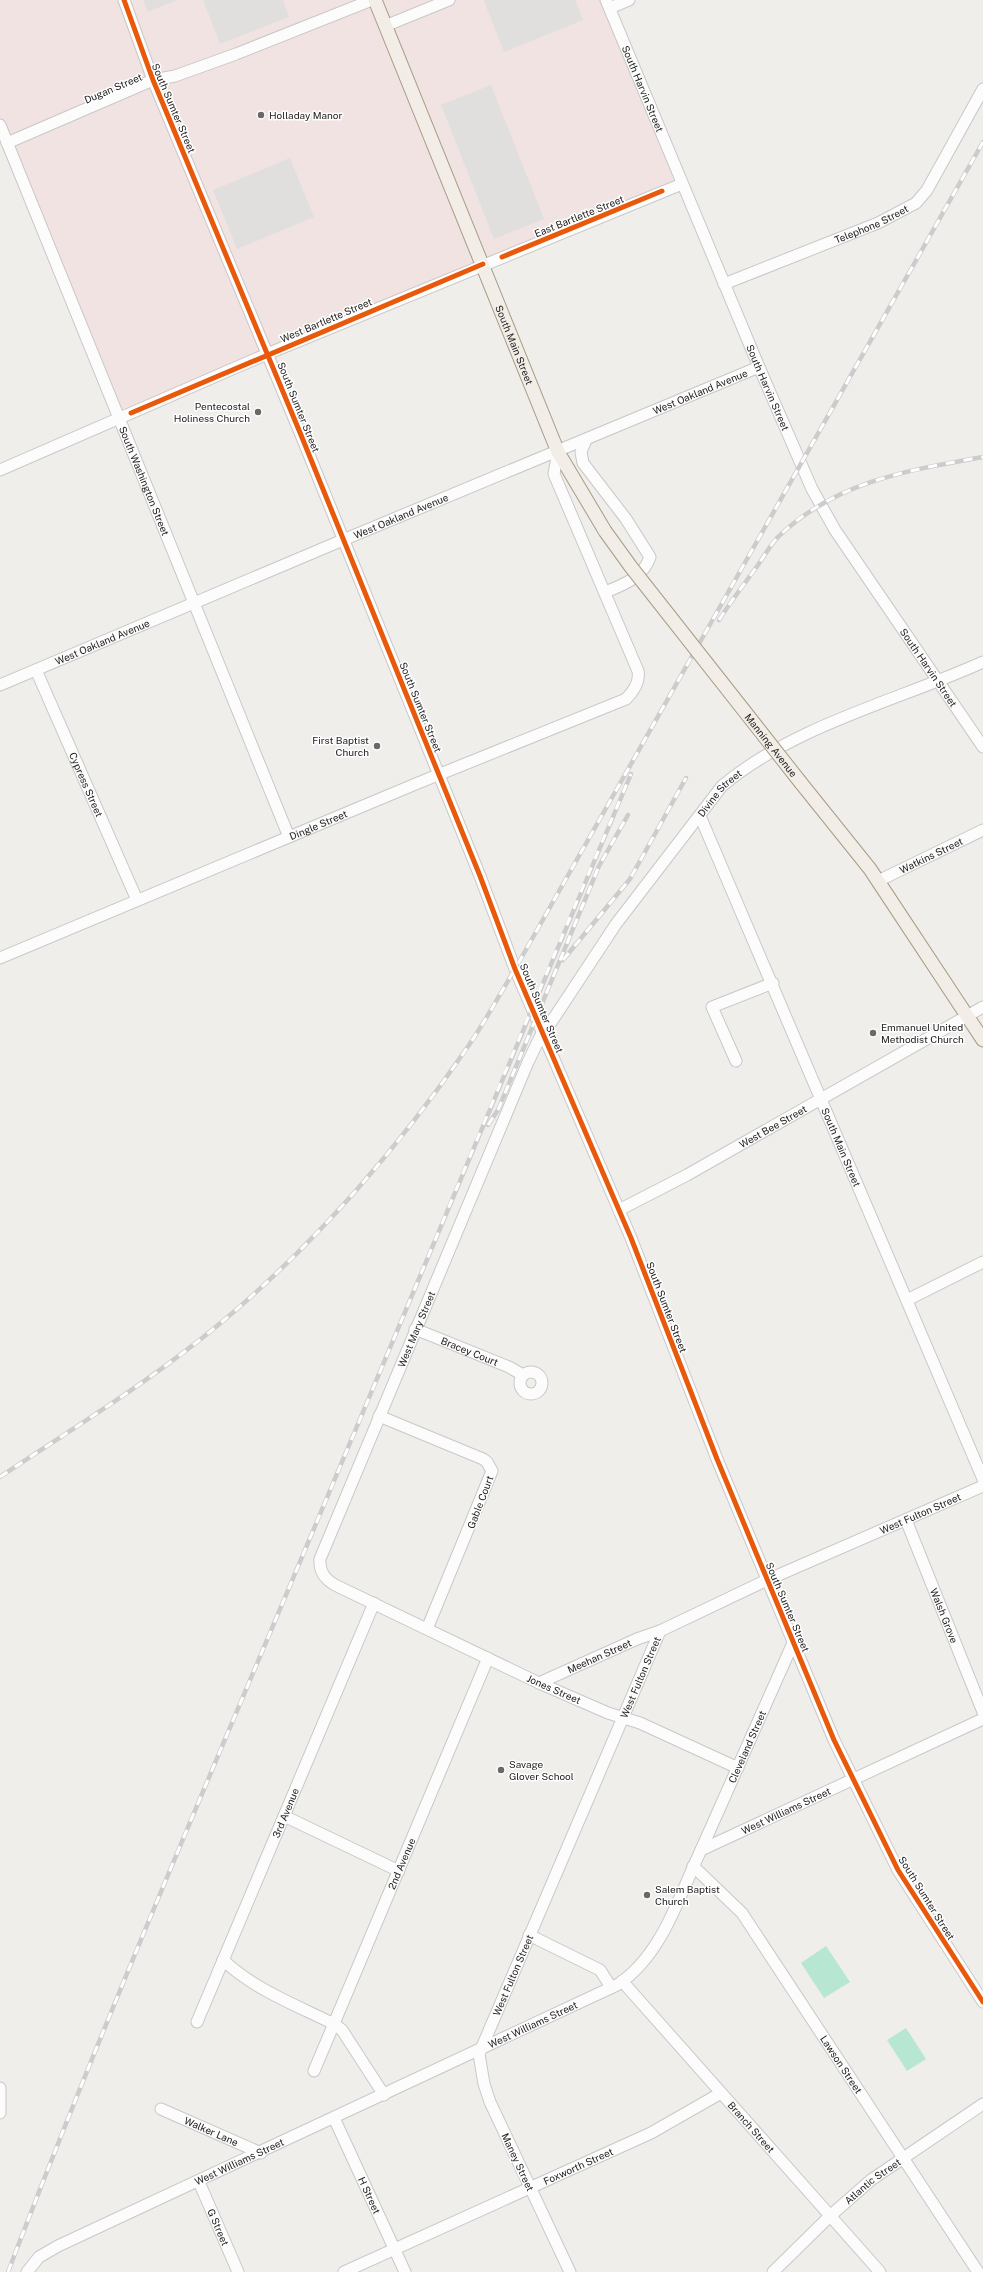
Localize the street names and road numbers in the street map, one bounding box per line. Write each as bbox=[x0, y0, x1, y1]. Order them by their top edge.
street label: South Harvin Street bbox=[620, 44, 666, 134]
street label: South Sumter Street bbox=[150, 61, 198, 155]
street label: Dugan Street bbox=[82, 70, 144, 106]
street label: East Bartlette Street bbox=[533, 193, 626, 239]
street label: Telephone Street bbox=[832, 202, 910, 246]
street label: West Bartlette Street bbox=[278, 295, 374, 345]
street label: South Main Street bbox=[493, 303, 536, 386]
street label: South Harvin Street bbox=[744, 343, 792, 432]
street label: South Sumter Street bbox=[275, 360, 323, 454]
street label: West Oakland Avenue bbox=[651, 366, 749, 417]
street label: South Washington Street bbox=[117, 424, 172, 537]
street label: West Oakland Avenue bbox=[352, 491, 450, 541]
street label: West Oakland Avenue bbox=[53, 616, 152, 667]
street label: South Harvin Street bbox=[898, 626, 960, 709]
street label: South Sumter Street bbox=[397, 660, 445, 754]
street label: Manning Avenue bbox=[743, 711, 800, 779]
street label: Cypress Street bbox=[67, 750, 106, 819]
street label: Divine Street bbox=[695, 767, 744, 819]
street label: Dingle Street bbox=[288, 807, 349, 842]
street label: Watkins Street bbox=[897, 835, 965, 876]
street label: South Sumter Street bbox=[518, 961, 566, 1055]
street label: West Bee Street bbox=[737, 1102, 809, 1150]
street label: South Main Street bbox=[819, 1106, 864, 1188]
street label: South Sumter Street bbox=[644, 1260, 690, 1354]
street label: West Mary Street bbox=[395, 1289, 437, 1369]
street label: Bracey Court bbox=[439, 1334, 500, 1368]
street label: Gable Court bbox=[464, 1474, 496, 1530]
street label: West Fulton Street bbox=[878, 1490, 963, 1536]
street label: South Sumter Street bbox=[764, 1560, 812, 1654]
street label: Walsh Grove bbox=[928, 1586, 961, 1645]
street label: West Fulton Street bbox=[618, 1635, 663, 1720]
street label: Meehan Street bbox=[565, 1636, 633, 1676]
street label: Jones Street bbox=[525, 1672, 583, 1706]
street label: Cleveland Street bbox=[726, 1709, 768, 1785]
street label: West Williams Street bbox=[739, 1785, 833, 1836]
street label: 3rd Avenue bbox=[270, 1786, 301, 1840]
street label: 2nd Avenue bbox=[385, 1836, 418, 1891]
street label: South Sumter Street bbox=[896, 1854, 958, 1942]
street label: West Fulton Street bbox=[490, 1933, 535, 2018]
street label: West Williams Street bbox=[486, 1998, 579, 2050]
street label: Lawson Street bbox=[818, 2033, 865, 2096]
street label: Branch Street bbox=[725, 2099, 777, 2155]
street label: Walker Lane bbox=[183, 2114, 240, 2148]
street label: Maney Street bbox=[499, 2131, 537, 2193]
street label: West Williams Street bbox=[193, 2135, 286, 2187]
street label: Foxworth Street bbox=[541, 2145, 615, 2187]
street label: Atlantic Street bbox=[842, 2156, 903, 2207]
street label: H Street bbox=[356, 2175, 383, 2216]
street label: G Street bbox=[205, 2207, 232, 2247]

